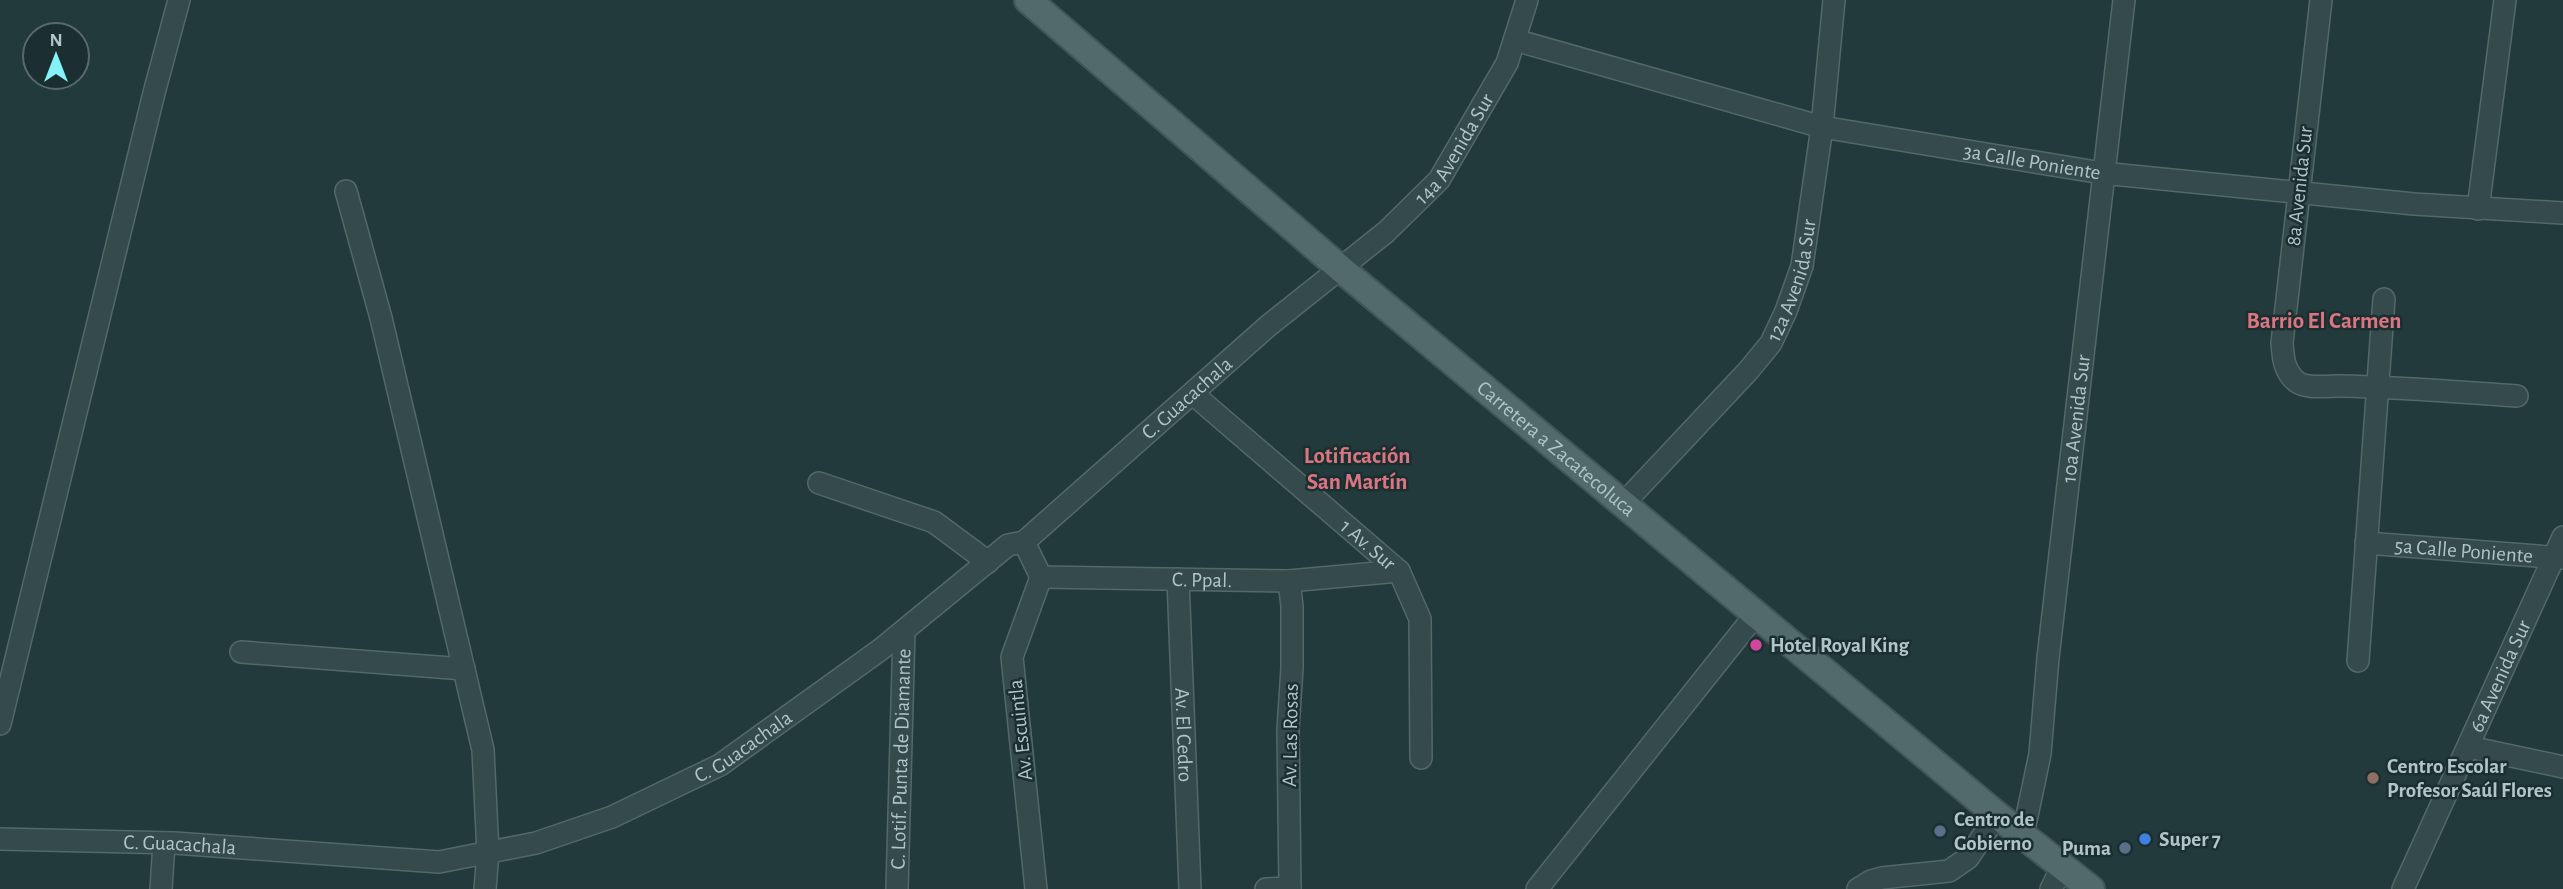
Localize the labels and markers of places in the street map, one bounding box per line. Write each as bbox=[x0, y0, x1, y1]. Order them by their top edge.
place label: Hotel Royal King bbox=[1770, 635, 1910, 656]
marker: Hotel Royal King bbox=[1748, 637, 1764, 653]
place label: Centro Escolar Profesor Saúl Flores bbox=[2387, 756, 2552, 801]
marker: Centro Escolar Profesor Saúl Flores bbox=[2365, 770, 2381, 786]
place label: Centro de Gobierno bbox=[1954, 809, 2035, 854]
marker: Centro de Gobierno bbox=[1932, 823, 1948, 839]
place label: Super 7 bbox=[2159, 829, 2221, 850]
marker: Super 7 bbox=[2137, 831, 2153, 847]
place label: Puma bbox=[2062, 838, 2111, 859]
marker: Puma bbox=[2117, 840, 2133, 856]

